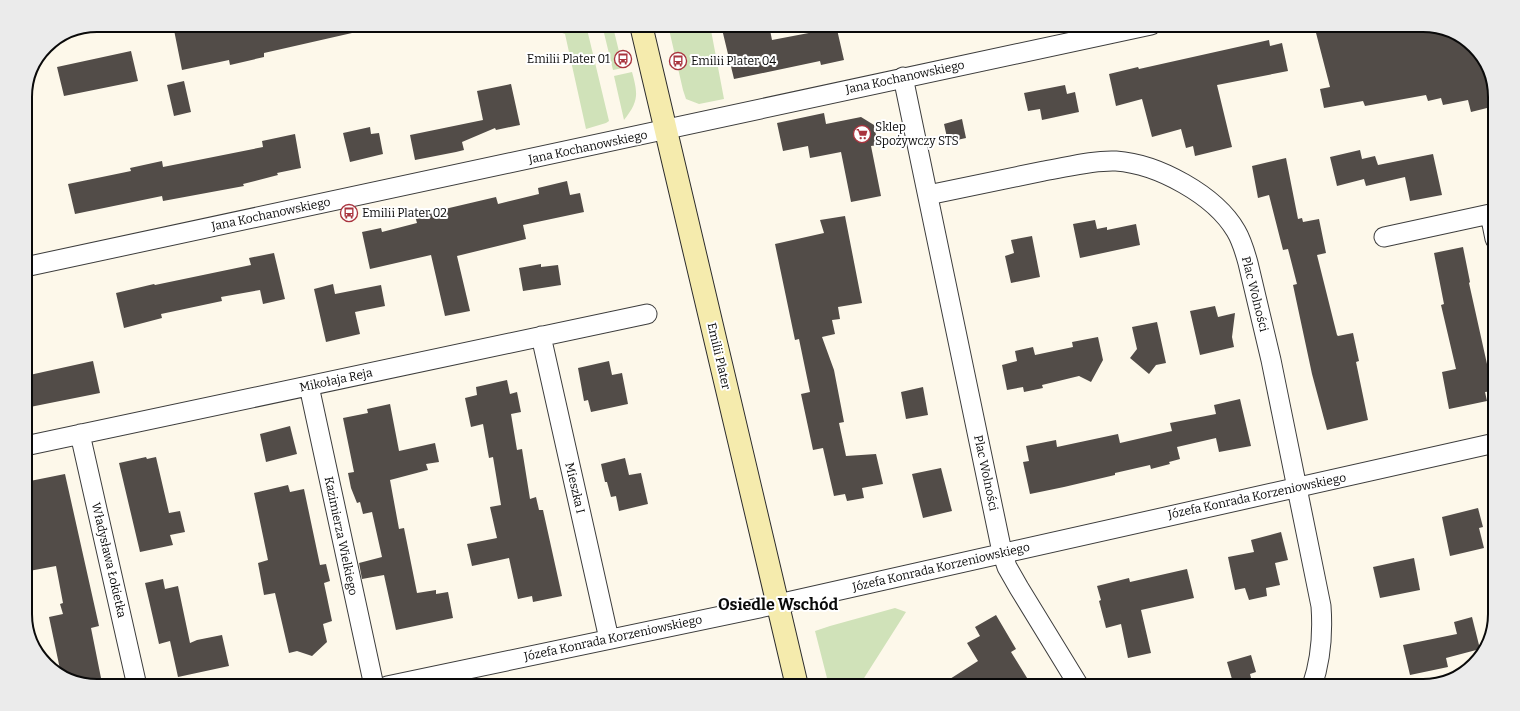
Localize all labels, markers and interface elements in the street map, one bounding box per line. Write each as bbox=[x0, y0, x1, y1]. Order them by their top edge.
bus stop icon: Emilii Plater 01 bbox=[613, 49, 633, 69]
bus stop icon: Emilii Plater 04 bbox=[668, 51, 688, 71]
place label: Emilii Plater 01 bbox=[527, 52, 610, 66]
place label: Emilii Plater 04 bbox=[691, 54, 776, 68]
street label: Jana Kochanowskiego bbox=[843, 58, 966, 97]
place label: Sklep Spożywczy STS bbox=[875, 120, 959, 148]
supermarket icon: Sklep Spożywczy STS bbox=[852, 124, 872, 144]
street label: Jana Kochanowskiego bbox=[526, 128, 649, 167]
street label: Jana Kochanowskiego bbox=[209, 195, 332, 234]
bus stop icon: Emilii Plater 02 bbox=[339, 203, 359, 223]
place label: Emilii Plater 02 bbox=[362, 206, 447, 220]
street label: Plac Wolności bbox=[1239, 255, 1271, 334]
street label: Emilii Plater bbox=[704, 321, 734, 392]
street label: Mikołaja Reja bbox=[298, 365, 374, 395]
street label: Plac Wolności bbox=[971, 434, 1001, 513]
street label: Mieszka I bbox=[562, 461, 588, 515]
street label: Józefa Konrada Korzeniowskiego bbox=[1166, 470, 1347, 522]
street label: Kazimierza Wielkiego bbox=[322, 475, 360, 597]
street label: Władysława Łokietka bbox=[89, 501, 129, 619]
street label: Józefa Konrada Korzeniowskiego bbox=[850, 540, 1031, 594]
district label: Osiedle Wschód bbox=[718, 595, 838, 614]
street label: Józefa Konrada Korzeniowskiego bbox=[522, 612, 703, 664]

